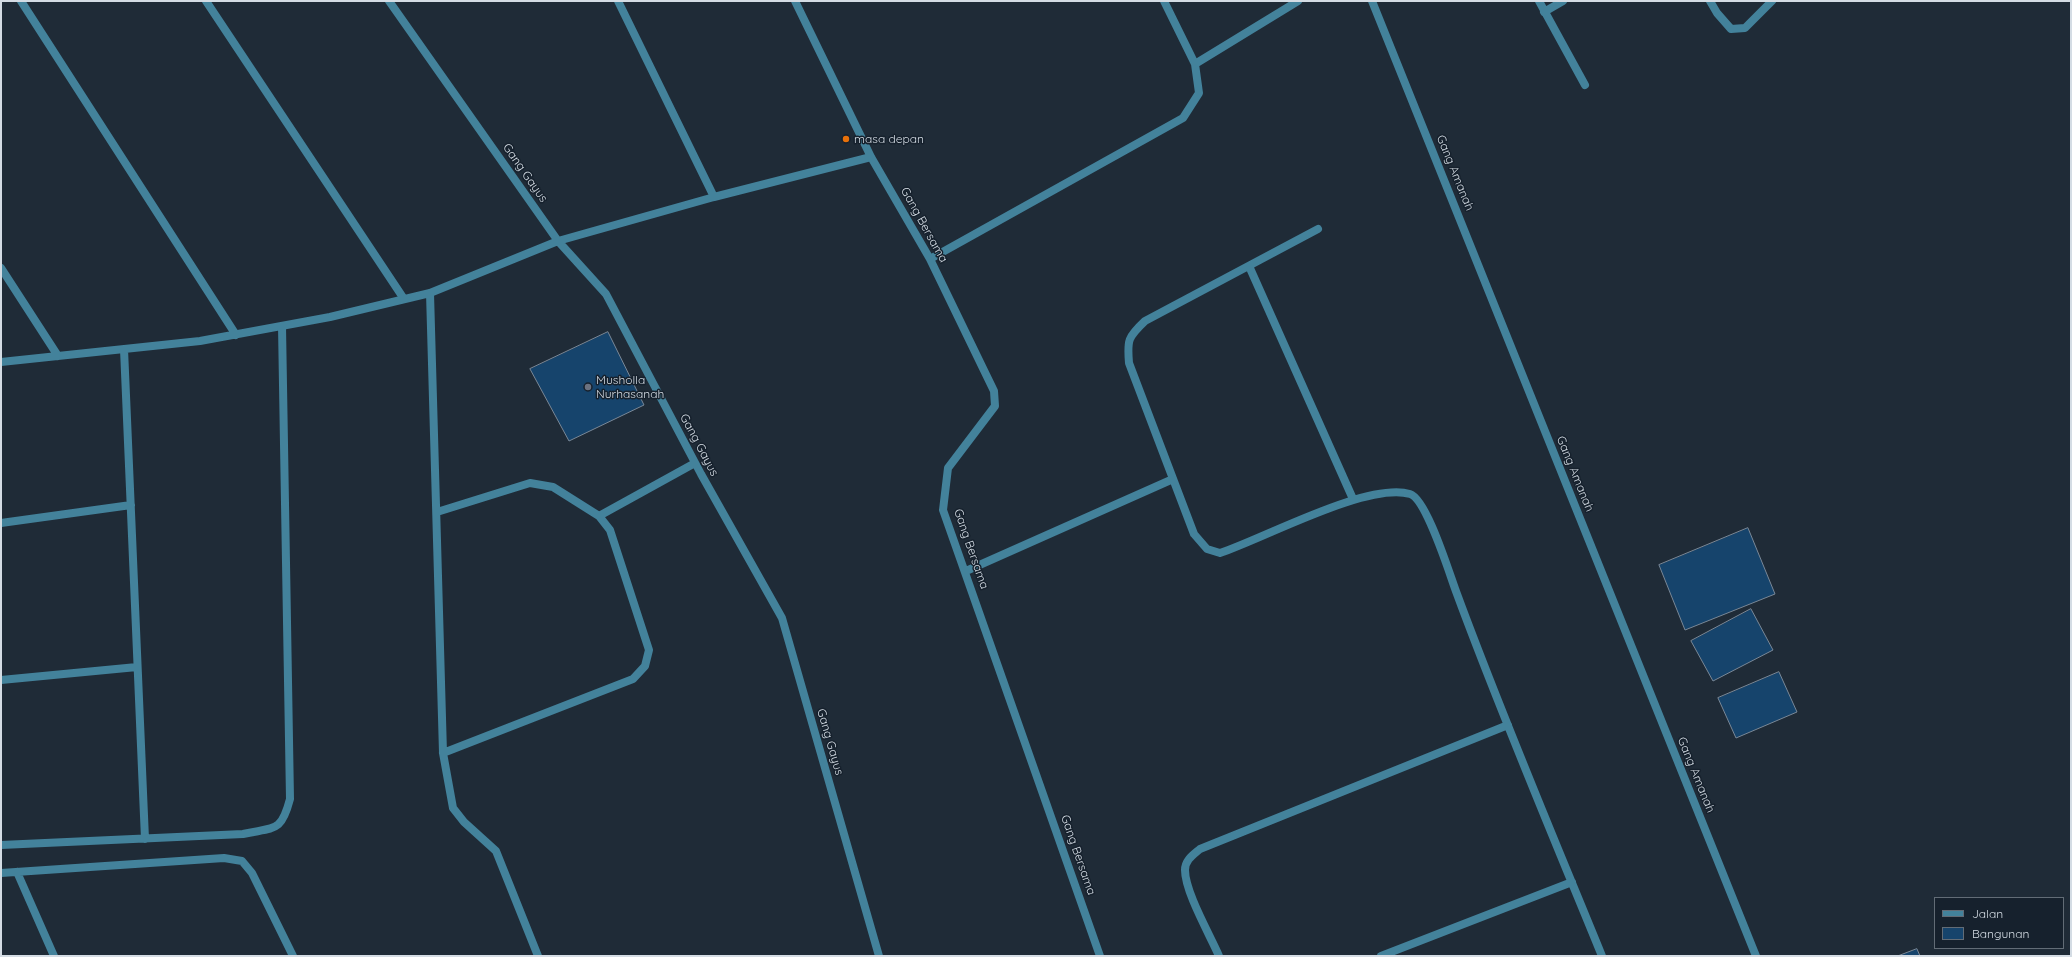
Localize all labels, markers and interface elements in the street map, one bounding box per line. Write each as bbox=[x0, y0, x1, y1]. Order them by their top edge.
place label: masa depan bbox=[854, 132, 924, 146]
street label: Gang Amanah bbox=[1433, 133, 1477, 213]
marker: masa depan bbox=[841, 134, 851, 144]
street label: Gang Gayus bbox=[499, 141, 551, 205]
street label: Gang Bersama bbox=[897, 185, 951, 265]
place label: Musholla Nurhasanah bbox=[596, 373, 664, 401]
marker: Musholla Nurhasanah bbox=[583, 382, 593, 392]
street label: Gang Gayus bbox=[677, 411, 721, 479]
street label: Gang Amanah bbox=[1553, 434, 1597, 514]
street label: Gang Bersama bbox=[951, 507, 991, 591]
street label: Gang Gayus bbox=[814, 707, 846, 777]
street label: Gang Amanah bbox=[1674, 735, 1718, 815]
street label: Gang Bersama bbox=[1058, 813, 1098, 897]
legend bbox=[1934, 897, 2064, 949]
text: Jalan bbox=[1972, 906, 2003, 921]
text: Bangunan bbox=[1972, 926, 2029, 941]

